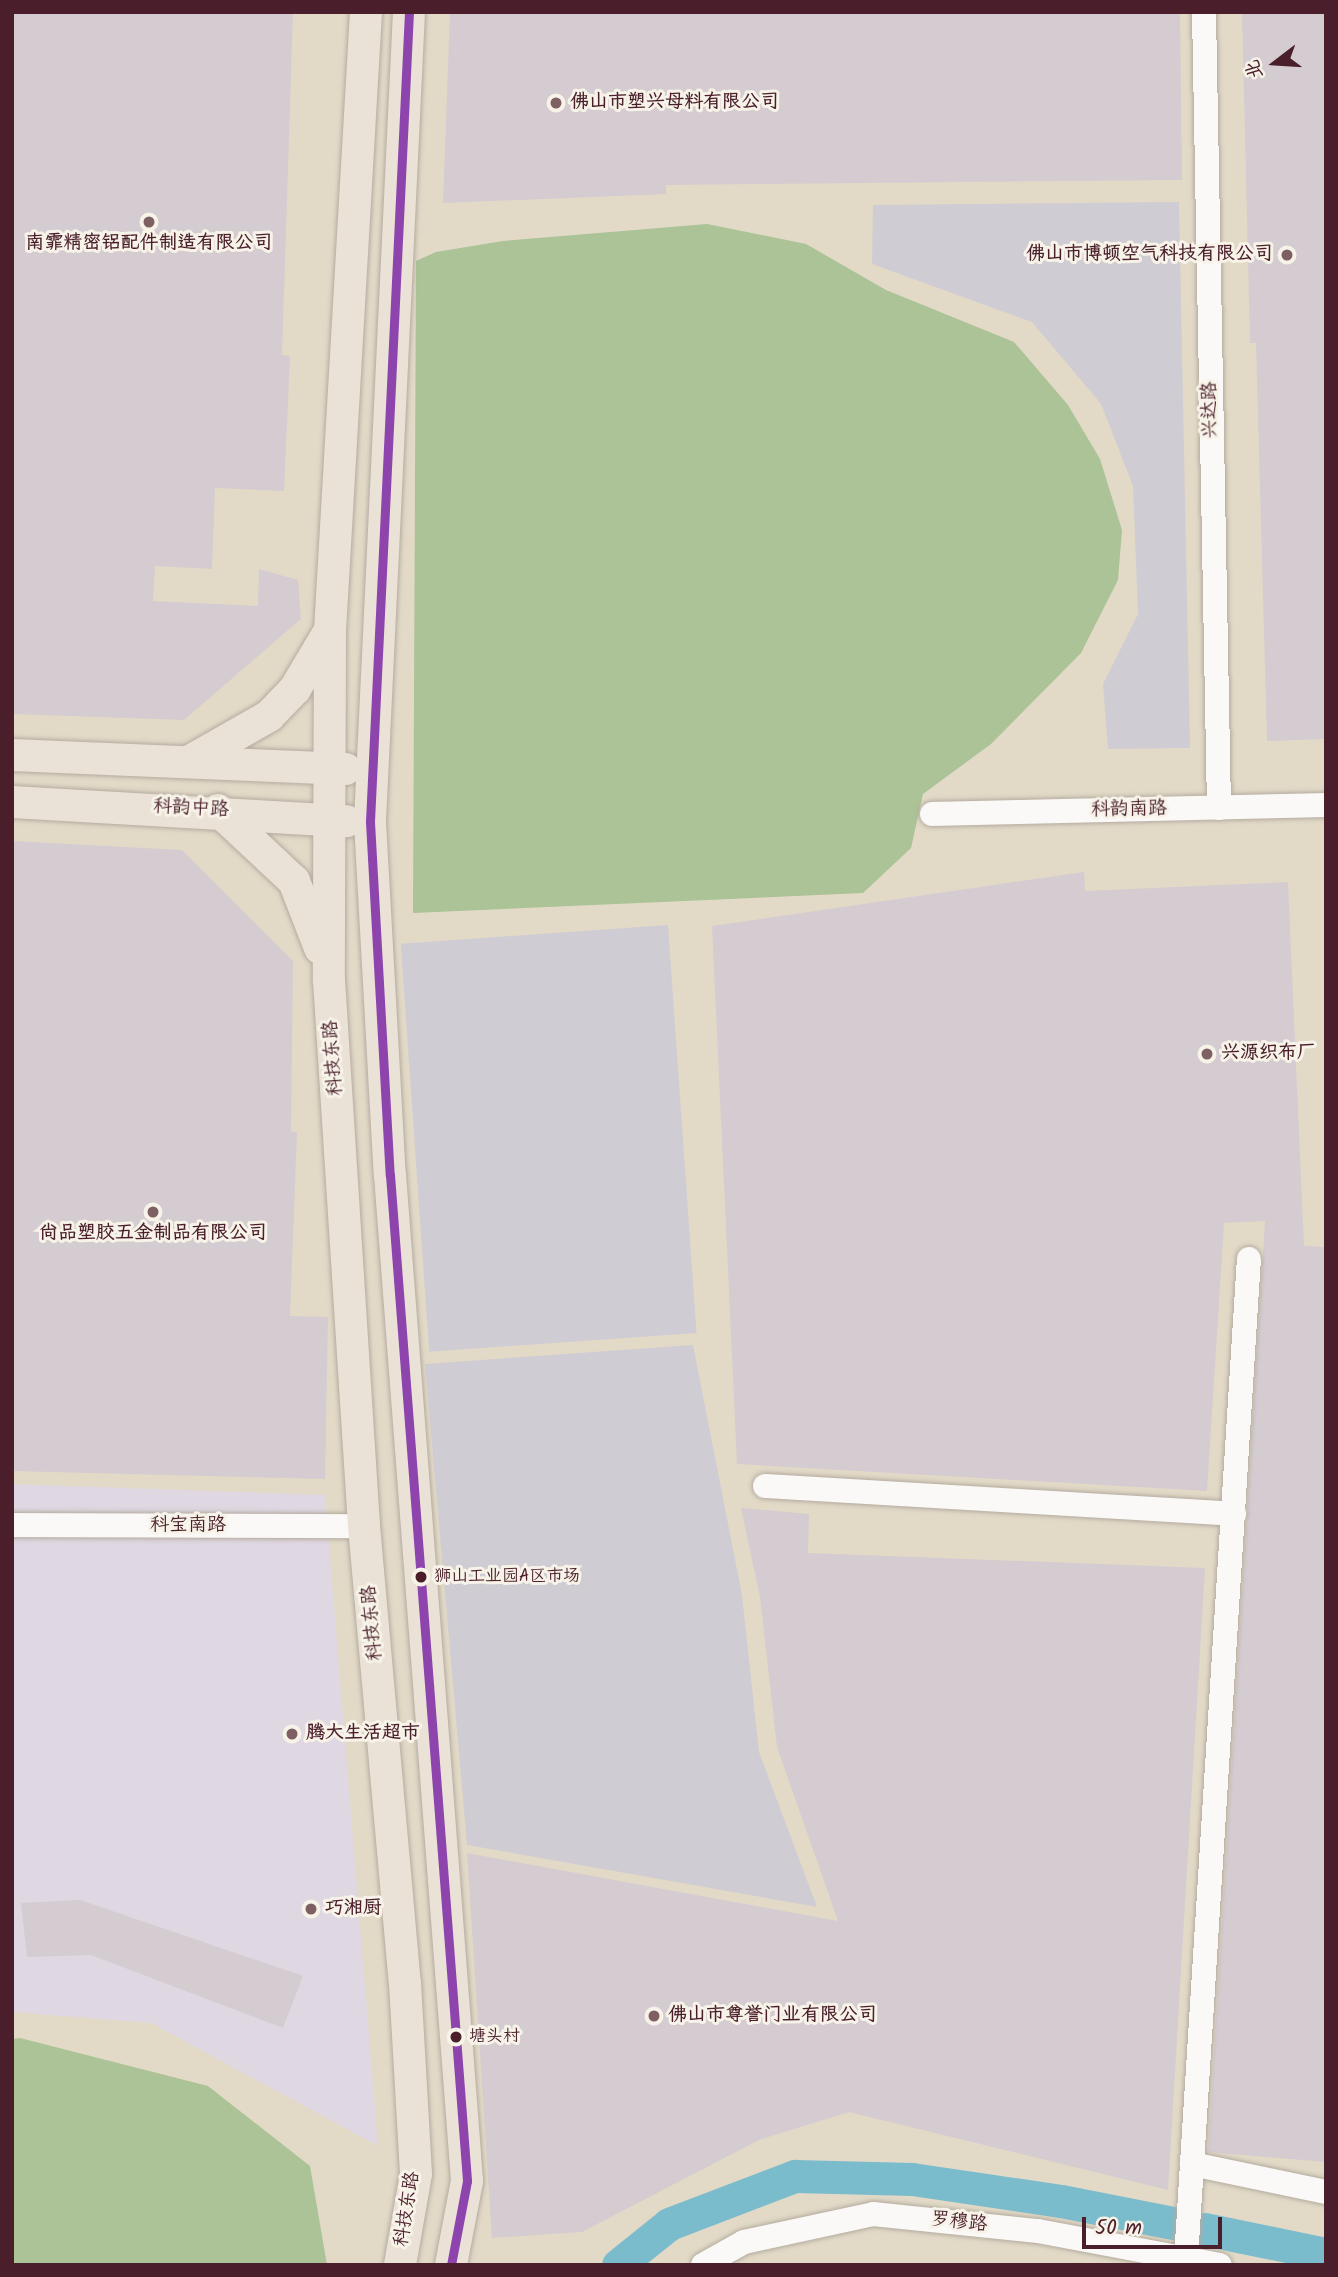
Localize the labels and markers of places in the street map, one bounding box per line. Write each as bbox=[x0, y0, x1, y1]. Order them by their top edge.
place label: 佛山市塑兴母料有限公司 bbox=[570, 92, 779, 114]
marker: 佛山市塑兴母料有限公司 bbox=[548, 95, 564, 111]
marker: 南霏精密铝配件制造有限公司 bbox=[141, 214, 157, 230]
place label: 南霏精密铝配件制造有限公司 bbox=[26, 233, 272, 255]
place label: 佛山市博顿空气科技有限公司 bbox=[1026, 244, 1273, 266]
marker: 佛山市博顿空气科技有限公司 bbox=[1279, 247, 1295, 263]
place label: 兴源织布厂 bbox=[1221, 1043, 1316, 1065]
marker: 兴源织布厂 bbox=[1199, 1046, 1215, 1062]
marker: 尚品塑胶五金制品有限公司 bbox=[145, 1204, 161, 1220]
place label: 尚品塑胶五金制品有限公司 bbox=[39, 1223, 267, 1245]
place label: 狮山工业园A区市场 bbox=[434, 1567, 580, 1587]
marker: 狮山工业园A区市场 bbox=[414, 1570, 428, 1584]
place label: 腾大生活超市 bbox=[306, 1723, 420, 1745]
marker: 腾大生活超市 bbox=[284, 1726, 300, 1742]
place label: 巧湘厨 bbox=[325, 1898, 382, 1920]
marker: 巧湘厨 bbox=[303, 1901, 319, 1917]
place label: 佛山市尊誉门业有限公司 bbox=[668, 2005, 877, 2027]
marker: 佛山市尊誉门业有限公司 bbox=[646, 2008, 662, 2024]
place label: 塘头村 bbox=[469, 2027, 520, 2047]
marker: 塘头村 bbox=[449, 2030, 463, 2044]

